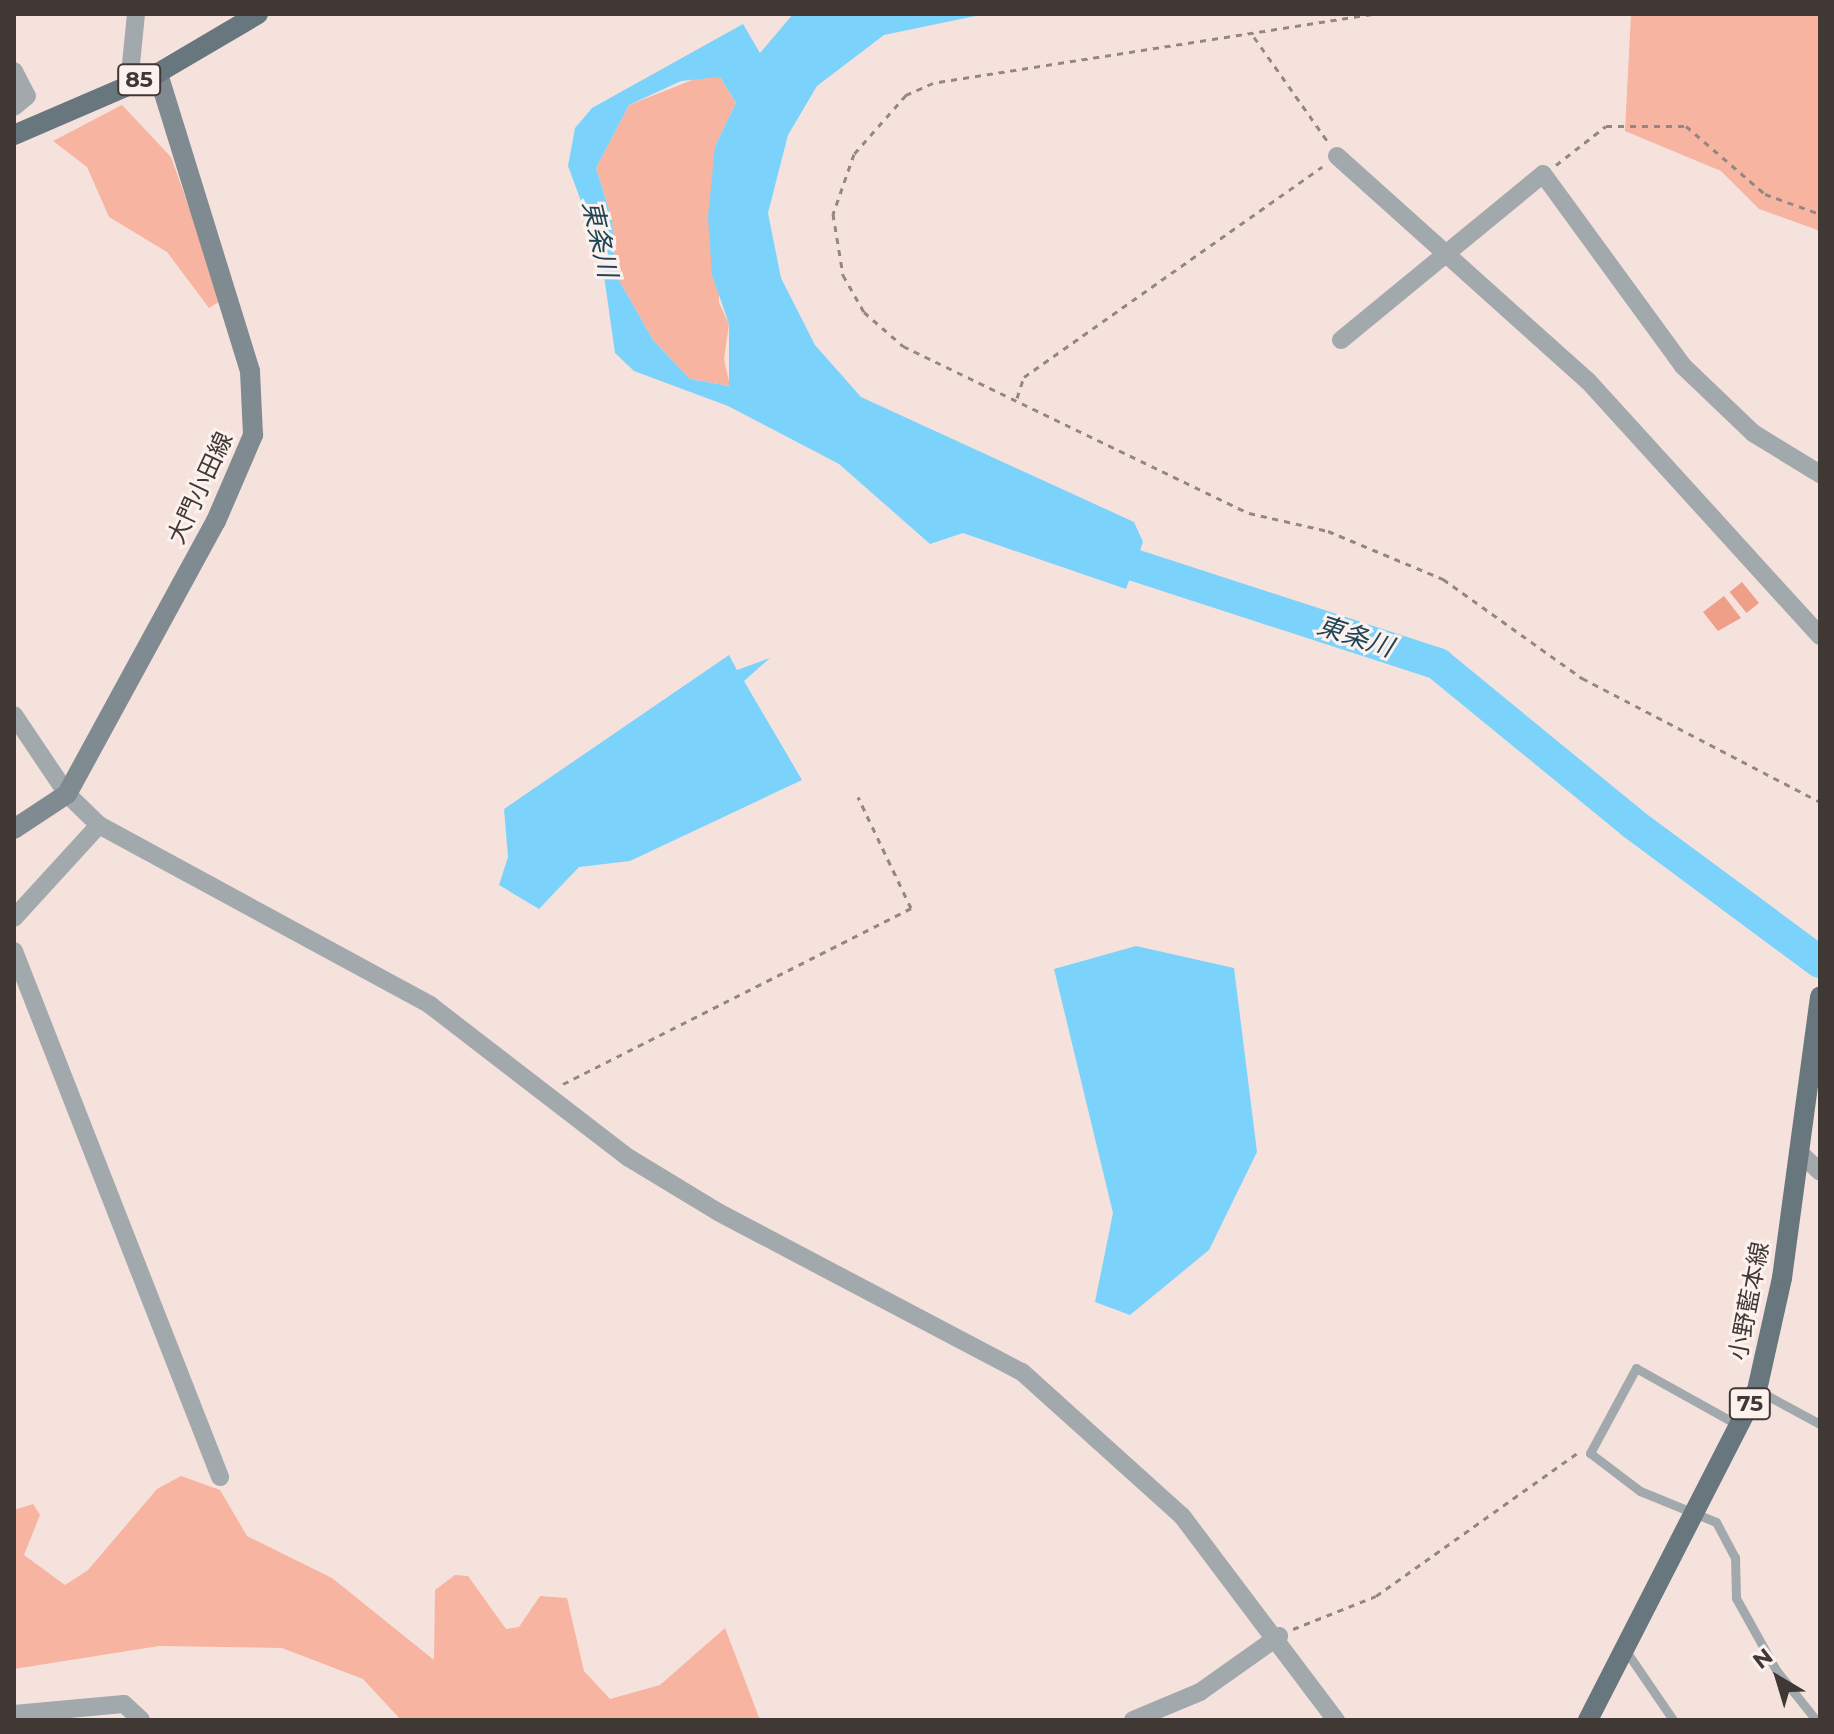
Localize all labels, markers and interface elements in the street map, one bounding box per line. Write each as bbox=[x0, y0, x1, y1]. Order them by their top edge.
road number: 85 bbox=[117, 62, 161, 98]
water label: 東条川 bbox=[575, 197, 623, 281]
street label: 大門小田線 bbox=[162, 428, 238, 548]
water label: 東条川 bbox=[1313, 610, 1397, 664]
street label: 小野藍本線 bbox=[1723, 1239, 1775, 1363]
road number: 75 bbox=[1728, 1386, 1772, 1422]
north arrow bbox=[1738, 1638, 1818, 1718]
text: N bbox=[1748, 1643, 1778, 1675]

